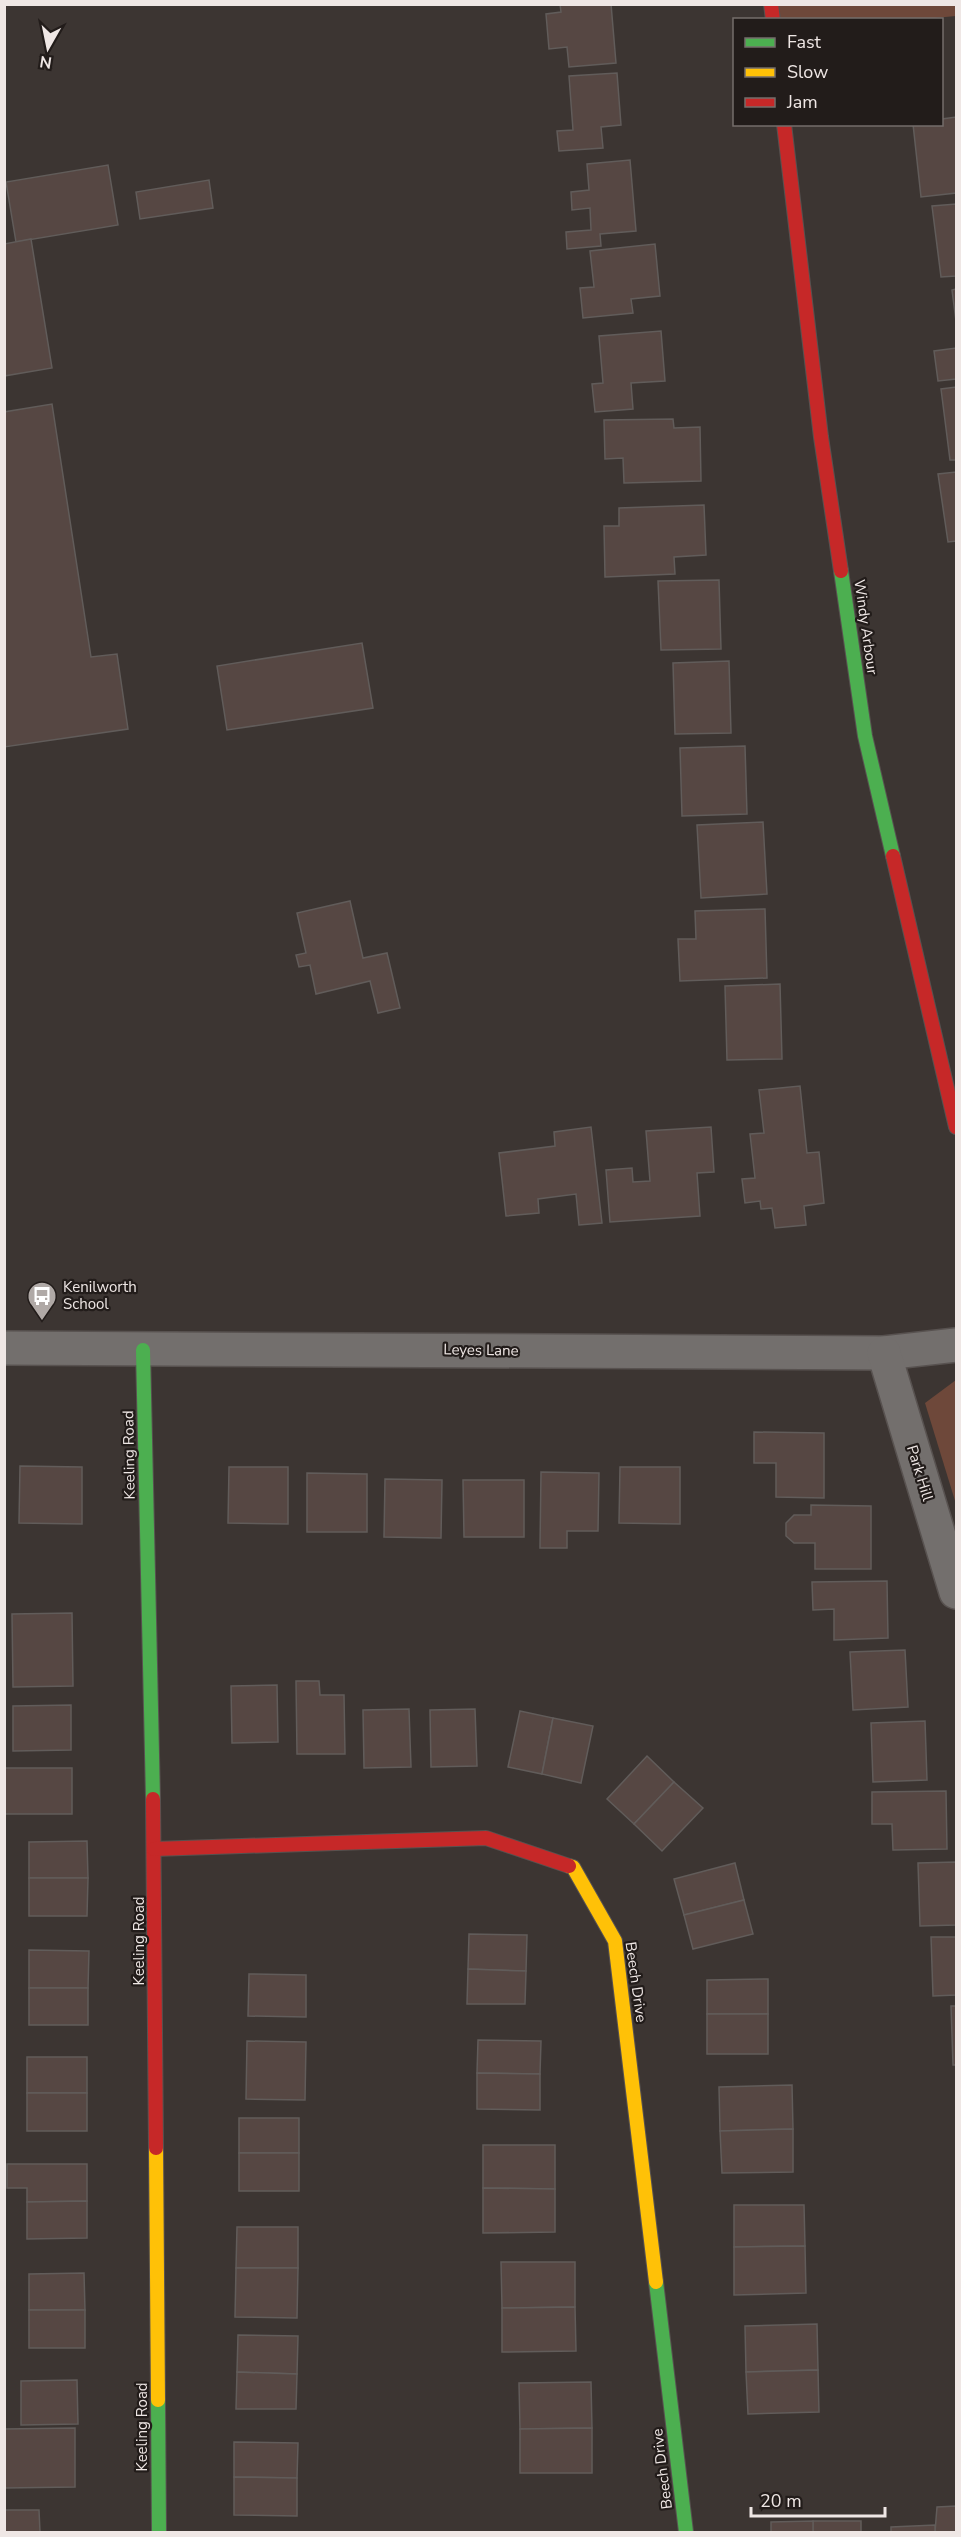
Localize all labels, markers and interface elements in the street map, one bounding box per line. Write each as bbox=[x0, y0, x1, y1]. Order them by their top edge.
north arrow bbox=[18, 18, 78, 78]
legend bbox=[733, 18, 943, 126]
text: Fast bbox=[787, 30, 822, 54]
text: N bbox=[38, 50, 53, 74]
text: Slow bbox=[787, 60, 828, 84]
text: Jam bbox=[786, 90, 818, 114]
street label: Windy Arbour bbox=[849, 578, 883, 677]
place label: Kenilworth School bbox=[63, 1277, 137, 1314]
bus stop icon: Kenilworth School bbox=[26, 1280, 58, 1322]
street label: Leyes Lane bbox=[443, 1339, 519, 1361]
street label: Keeling Road bbox=[118, 1410, 140, 1500]
street label: Park Hill bbox=[902, 1443, 938, 1504]
street label: Keeling Road bbox=[129, 1896, 149, 1986]
street label: Beech Drive bbox=[620, 1941, 652, 2024]
street label: Keeling Road bbox=[132, 2382, 152, 2472]
street label: Beech Drive bbox=[647, 2428, 677, 2510]
scale bar bbox=[751, 2480, 884, 2518]
text: 20 m bbox=[760, 2489, 802, 2513]

